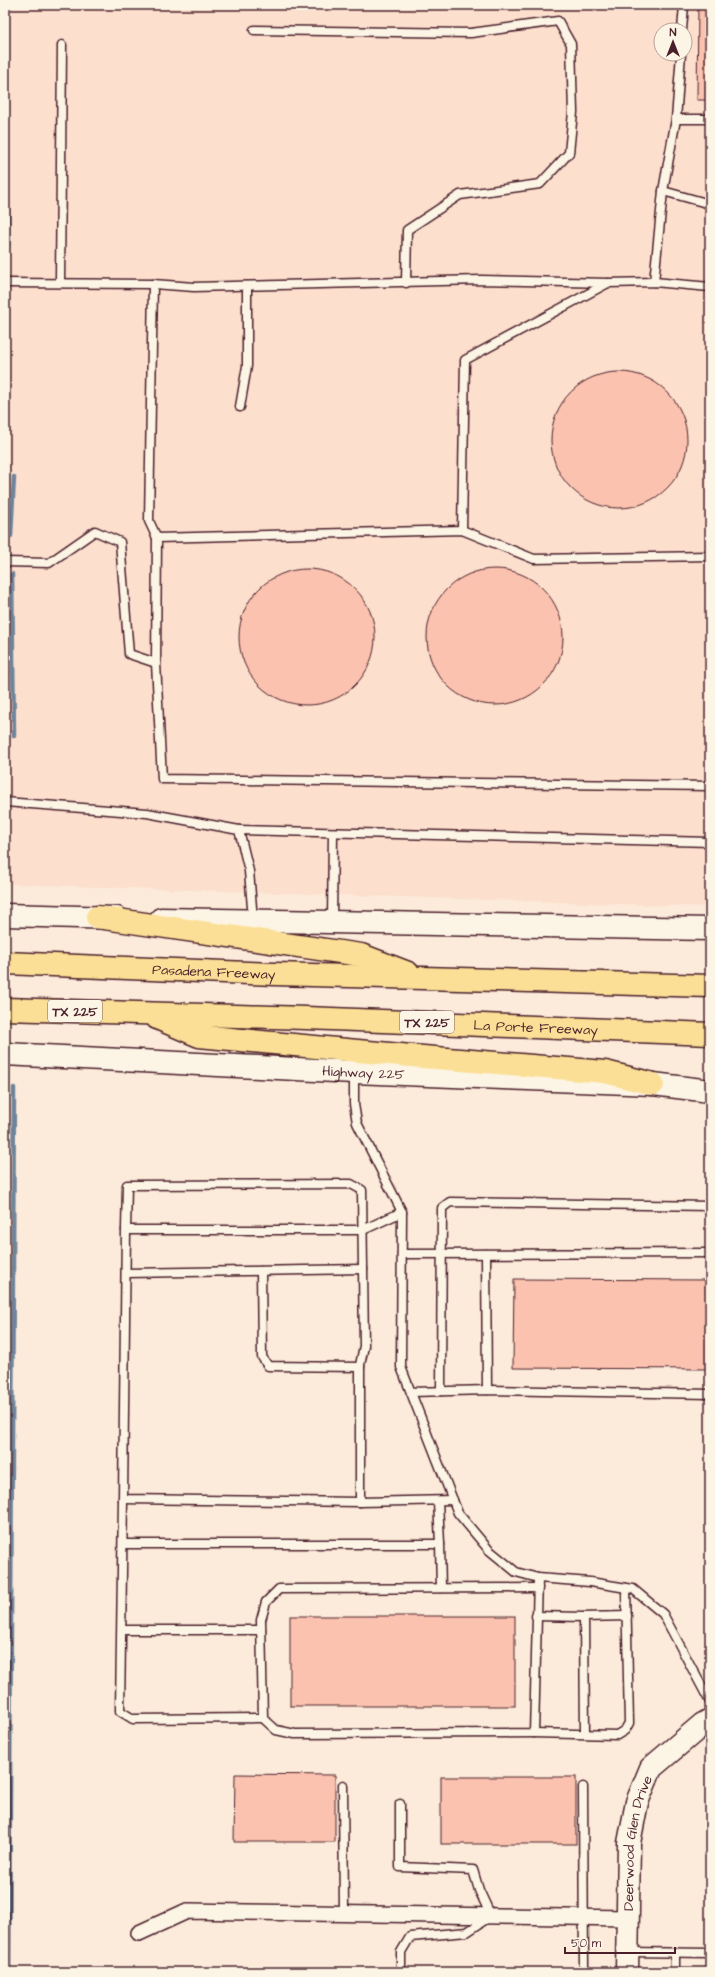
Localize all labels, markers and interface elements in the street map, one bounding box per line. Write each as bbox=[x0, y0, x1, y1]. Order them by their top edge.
north arrow bbox=[653, 22, 693, 62]
text: N bbox=[670, 25, 677, 40]
street label: Pasadena Freeway bbox=[152, 960, 276, 985]
road number: TX 225 bbox=[48, 1000, 102, 1022]
road number: TX 225 bbox=[400, 1011, 454, 1033]
street label: La Porte Freeway bbox=[473, 1016, 599, 1041]
street label: Highway 225 bbox=[322, 1061, 405, 1085]
street label: Deerwood Glen Drive bbox=[619, 1772, 658, 1911]
scale bar bbox=[565, 1929, 675, 1955]
text: 50 m bbox=[571, 1935, 602, 1952]

